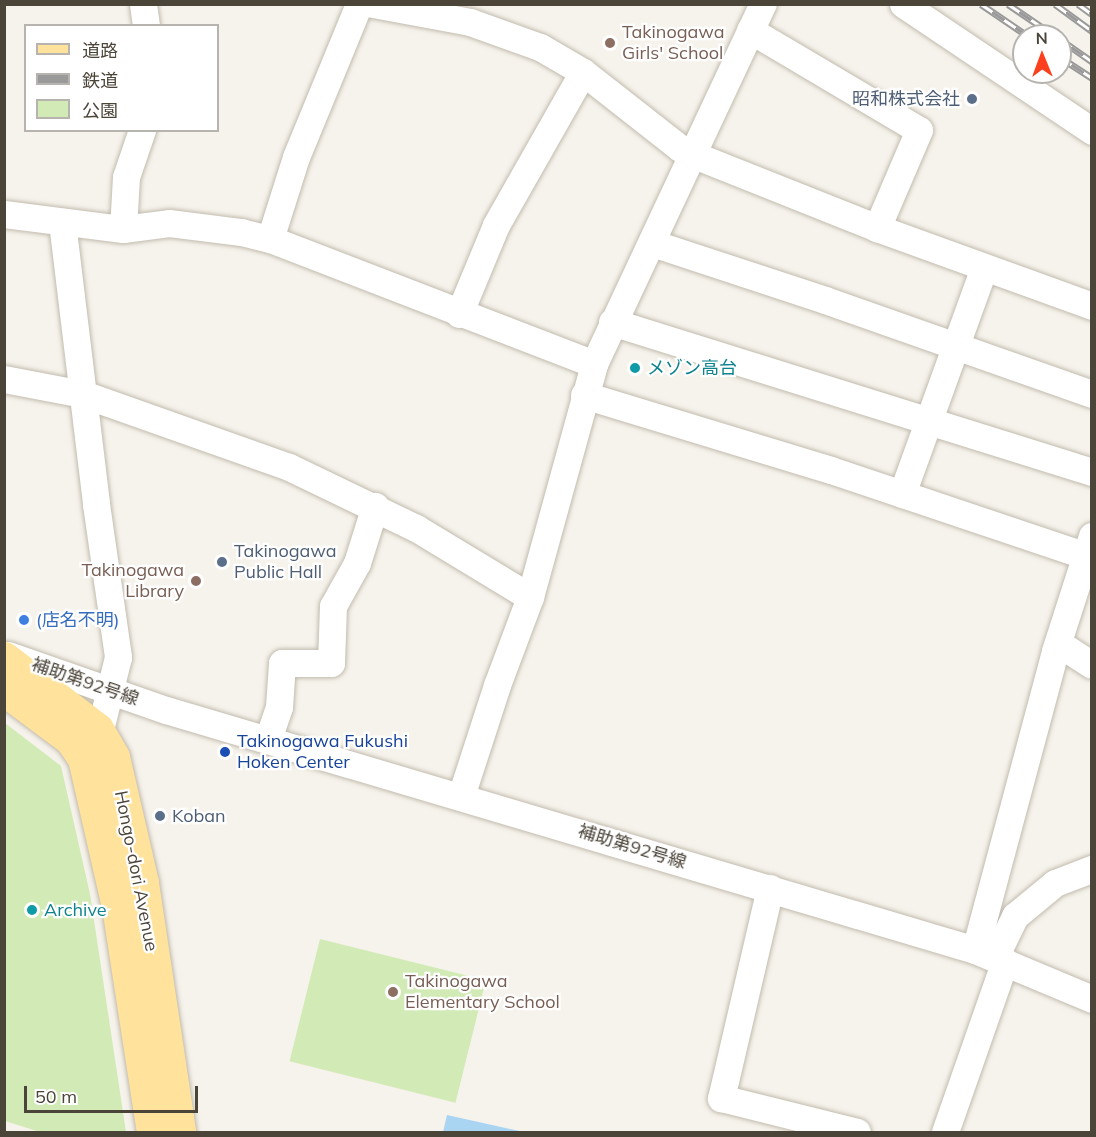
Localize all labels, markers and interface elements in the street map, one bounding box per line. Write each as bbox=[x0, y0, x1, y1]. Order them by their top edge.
place label: Takinogawa Girls' School bbox=[622, 22, 725, 64]
legend bbox=[24, 24, 219, 132]
north arrow bbox=[1012, 24, 1072, 84]
text: N bbox=[1036, 28, 1048, 48]
marker: Takinogawa Girls' School bbox=[603, 36, 617, 50]
text: 道路 bbox=[82, 39, 118, 62]
text: 鉄道 bbox=[82, 69, 118, 92]
place label: 昭和株式会社 bbox=[852, 88, 960, 110]
marker: 昭和株式会社 bbox=[965, 92, 979, 106]
text: 公園 bbox=[82, 99, 118, 122]
place label: メゾン高台 bbox=[647, 357, 737, 379]
marker: メゾン高台 bbox=[628, 361, 642, 375]
place label: Takinogawa Public Hall bbox=[234, 541, 337, 584]
marker: Takinogawa Public Hall bbox=[215, 555, 229, 569]
place label: Takinogawa Library bbox=[81, 560, 184, 602]
marker: Takinogawa Library bbox=[189, 574, 203, 588]
place label: (店名不明) bbox=[36, 609, 119, 631]
marker: (店名不明) bbox=[17, 613, 31, 627]
street label: 補助第92号線 bbox=[29, 654, 141, 710]
place label: Takinogawa Fukushi Hoken Center bbox=[237, 731, 408, 774]
marker: Takinogawa Fukushi Hoken Center bbox=[218, 745, 232, 759]
street label: Hongo-dori Avenue bbox=[110, 789, 162, 953]
place label: Koban bbox=[172, 805, 226, 827]
marker: Koban bbox=[153, 809, 167, 823]
street label: 補助第92号線 bbox=[575, 820, 689, 874]
place label: Archive bbox=[44, 899, 107, 921]
marker: Archive bbox=[25, 903, 39, 917]
place label: Takinogawa Elementary School bbox=[405, 971, 560, 1014]
marker: Takinogawa Elementary School bbox=[386, 985, 400, 999]
scale bar bbox=[27, 1074, 201, 1112]
text: 50 m bbox=[35, 1085, 77, 1108]

